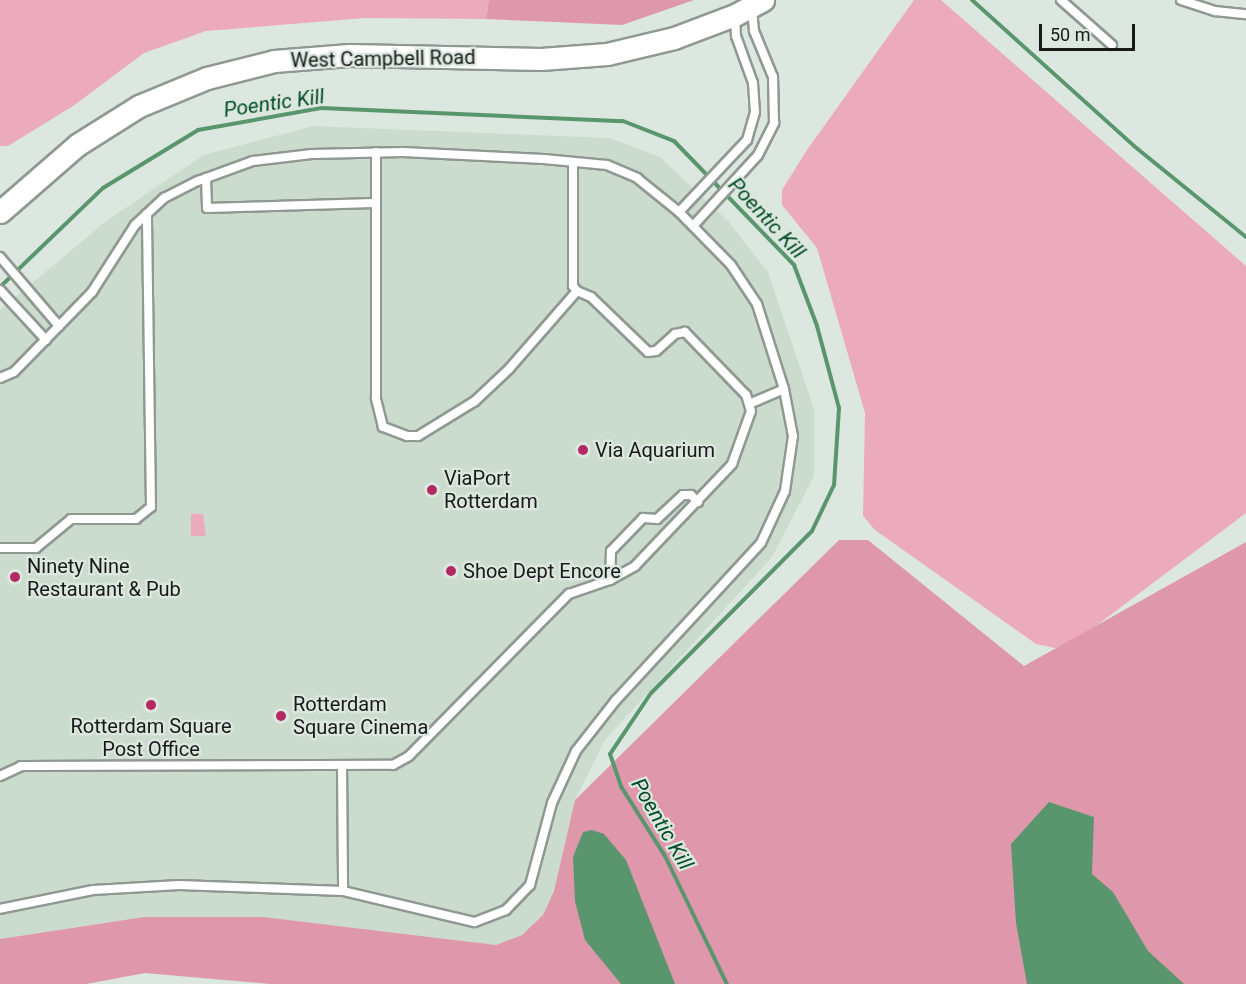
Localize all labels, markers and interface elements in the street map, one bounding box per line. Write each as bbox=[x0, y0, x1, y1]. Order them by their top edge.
scale bar bbox=[1042, 12, 1138, 50]
text: 50 m bbox=[1050, 24, 1090, 45]
street label: West Campbell Road bbox=[290, 45, 476, 73]
water label: Poentic Kill bbox=[222, 83, 326, 123]
water label: Poentic Kill bbox=[723, 172, 811, 264]
place label: Via Aquarium bbox=[595, 438, 715, 462]
marker: Via Aquarium bbox=[576, 443, 590, 457]
place label: ViaPort Rotterdam bbox=[444, 466, 538, 513]
marker: ViaPort Rotterdam bbox=[425, 483, 439, 497]
place label: Ninety Nine Restaurant & Pub bbox=[27, 554, 181, 601]
place label: Shoe Dept Encore bbox=[463, 559, 621, 583]
marker: Shoe Dept Encore bbox=[444, 564, 458, 578]
marker: Ninety Nine Restaurant & Pub bbox=[8, 570, 22, 584]
place label: Rotterdam Square Cinema bbox=[293, 692, 428, 739]
marker: Rotterdam Square Post Office bbox=[144, 698, 158, 712]
marker: Rotterdam Square Cinema bbox=[274, 709, 288, 723]
place label: Rotterdam Square Post Office bbox=[70, 714, 232, 761]
water label: Poentic Kill bbox=[626, 774, 698, 874]

